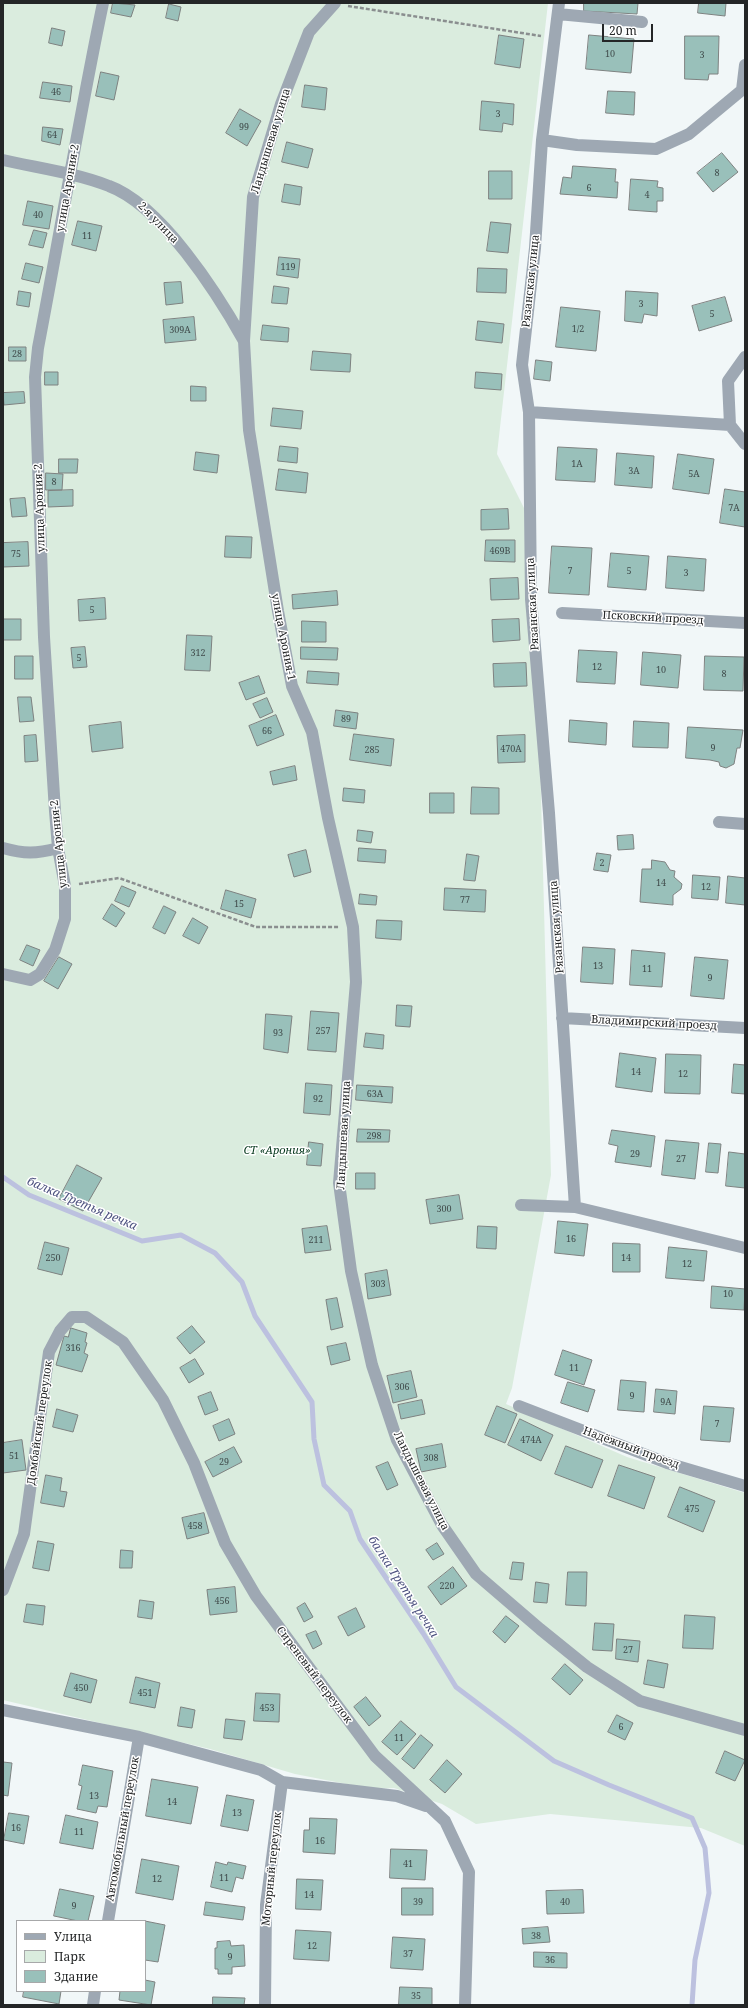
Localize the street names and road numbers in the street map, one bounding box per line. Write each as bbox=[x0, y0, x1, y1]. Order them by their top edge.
street label: Ландышевая улица bbox=[249, 87, 293, 195]
street label: улица Арония-2 bbox=[54, 143, 82, 233]
street label: 2-я улица bbox=[135, 199, 181, 247]
street label: Рязанская улица bbox=[520, 234, 542, 328]
street label: улица Арония-2 bbox=[32, 464, 48, 552]
street label: Рязанская улица bbox=[524, 557, 542, 651]
street label: улица Арония-1 bbox=[268, 592, 298, 682]
street label: Псковский проезд bbox=[602, 609, 704, 627]
street label: улица Арония-2 bbox=[48, 799, 70, 889]
street label: Рязанская улица bbox=[547, 880, 567, 974]
street label: Владимирский проезд bbox=[591, 1013, 717, 1033]
street label: Ландышевая улица bbox=[335, 1080, 353, 1190]
street label: Домбайский переулок bbox=[25, 1360, 55, 1486]
street label: Надёжный проезд bbox=[581, 1424, 681, 1472]
street label: Ландышевая улица bbox=[390, 1429, 452, 1533]
street label: Сиреневый переулок bbox=[273, 1624, 355, 1726]
street label: Автомобильный переулок bbox=[104, 1756, 142, 1902]
street label: Моторный переулок bbox=[259, 1811, 285, 1927]

